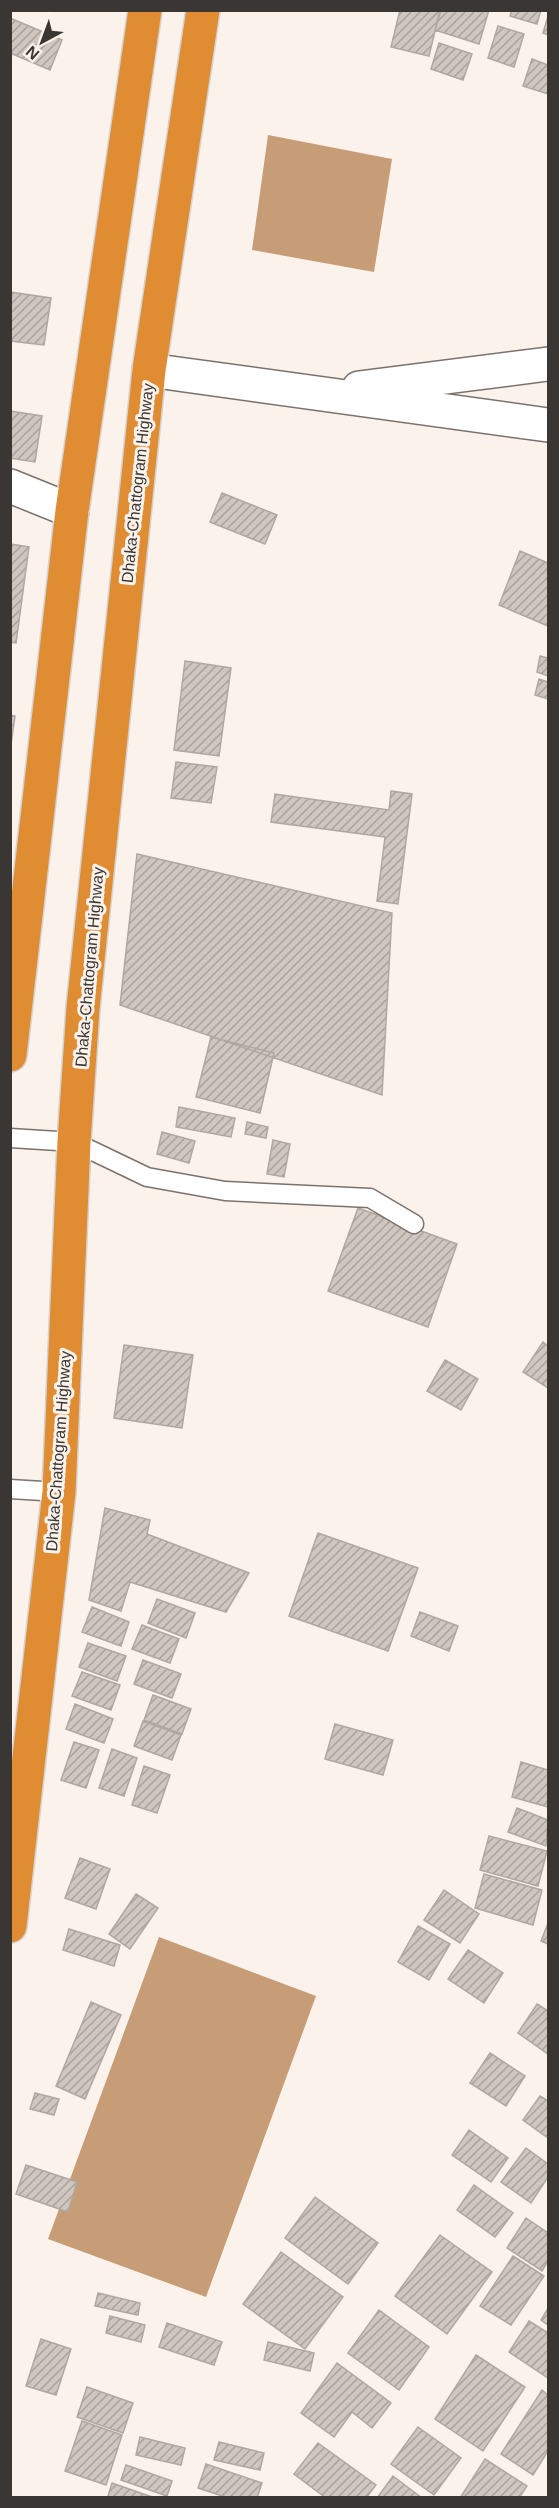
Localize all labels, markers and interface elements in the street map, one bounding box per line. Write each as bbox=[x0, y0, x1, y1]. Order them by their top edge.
north arrow bbox=[12, 12, 72, 72]
text: N bbox=[23, 43, 42, 63]
street label: Dhaka-Chattogram Highway bbox=[119, 382, 156, 584]
street label: Dhaka-Chattogram Highway bbox=[72, 866, 107, 1068]
street label: Dhaka-Chattogram Highway bbox=[43, 1350, 74, 1552]

